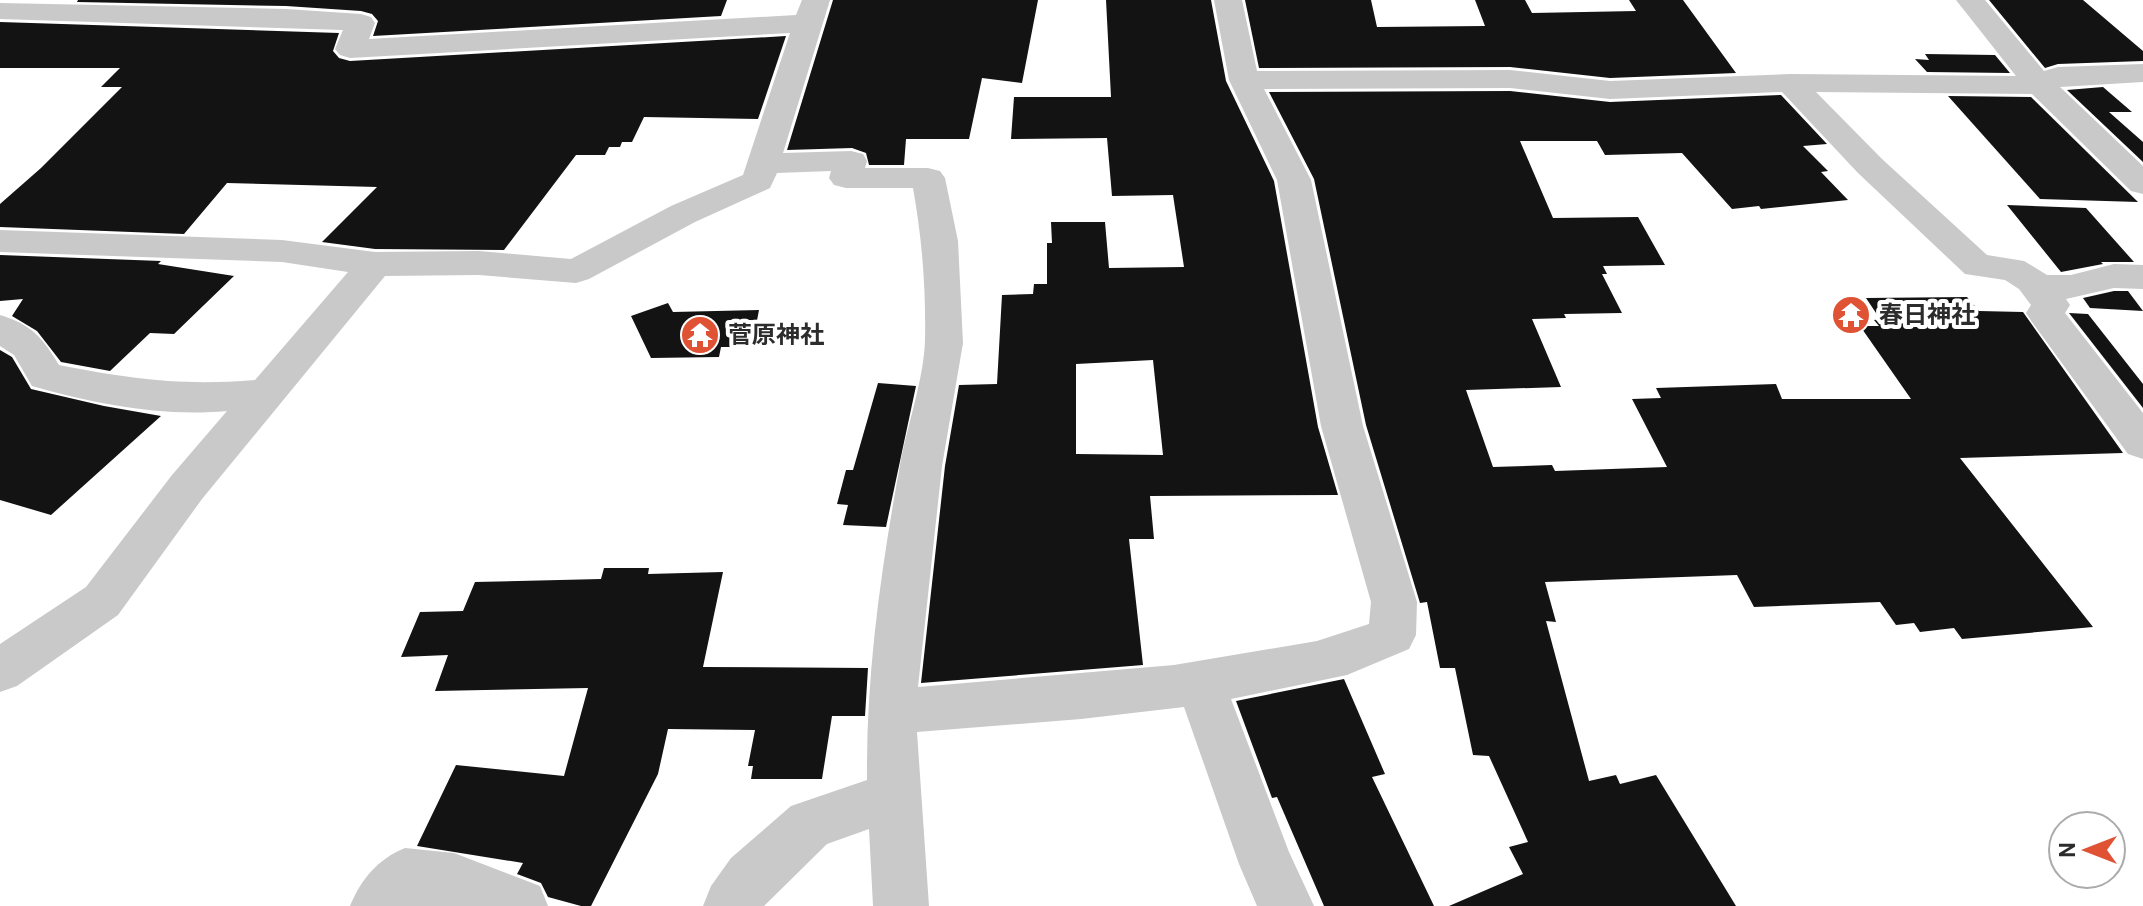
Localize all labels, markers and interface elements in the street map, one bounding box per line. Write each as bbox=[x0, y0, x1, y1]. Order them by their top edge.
temple icon: 春日神社 bbox=[1830, 294, 1872, 336]
place label: 春日神社 bbox=[1879, 301, 1975, 329]
temple icon: 菅原神社 bbox=[679, 314, 721, 356]
place label: 菅原神社 bbox=[728, 321, 824, 349]
north arrow bbox=[2047, 810, 2127, 890]
text: N bbox=[2055, 842, 2080, 858]

